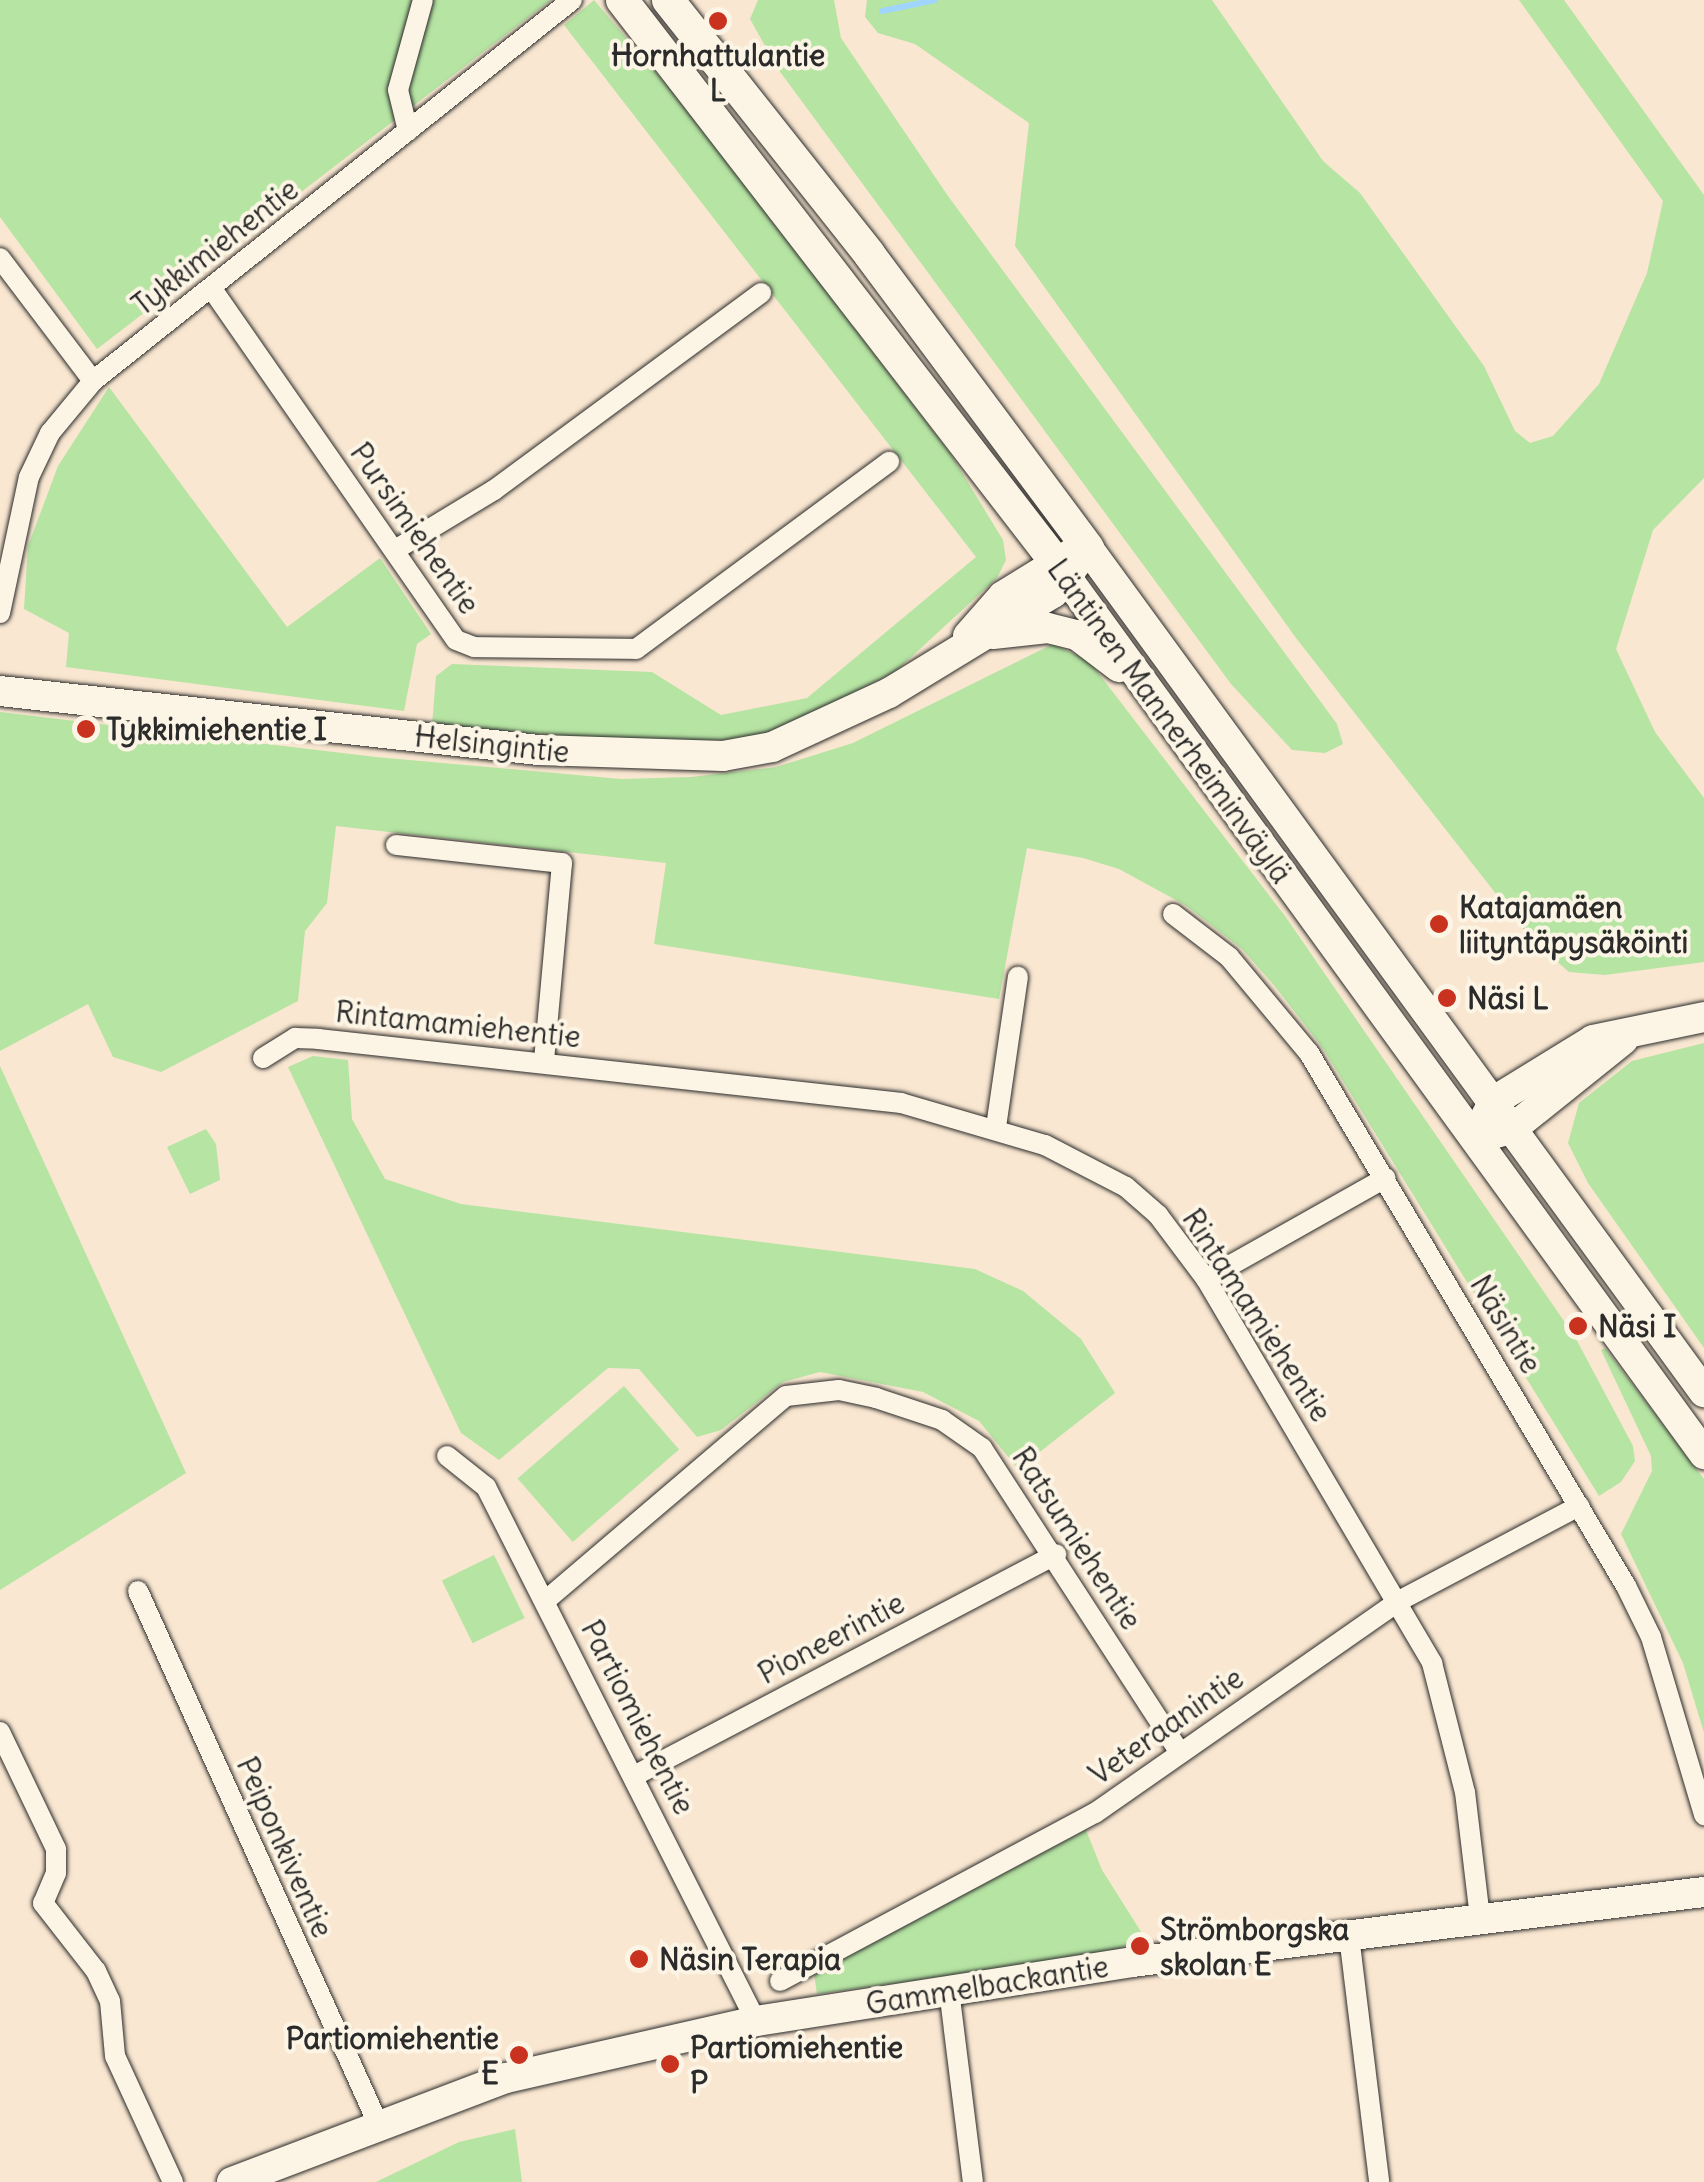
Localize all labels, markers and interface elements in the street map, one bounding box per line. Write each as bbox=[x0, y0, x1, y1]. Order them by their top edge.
marker: Hornhattulantie L bbox=[707, 10, 729, 32]
place label: Hornhattulantie L bbox=[611, 37, 825, 108]
street label: Tykkimiehentie bbox=[125, 171, 305, 323]
street label: Pursimiehentie bbox=[343, 435, 487, 621]
street label: Läntinen Mannerheiminväylä bbox=[1040, 552, 1300, 890]
place label: Tykkimiehentie I bbox=[106, 711, 327, 747]
marker: Tykkimiehentie I bbox=[75, 718, 97, 740]
street label: Helsingintie bbox=[413, 718, 571, 770]
place label: Katajamäen liityntäpysäköinti bbox=[1459, 889, 1688, 960]
marker: Katajamäen liityntäpysäköinti bbox=[1428, 913, 1450, 935]
place label: Näsi L bbox=[1467, 980, 1548, 1016]
marker: Näsi L bbox=[1436, 987, 1458, 1009]
street label: Rintamamiehentie bbox=[334, 993, 582, 1055]
street label: Rintamamiehentie bbox=[1175, 1202, 1339, 1428]
street label: Näsintie bbox=[1463, 1268, 1549, 1380]
place label: Näsi I bbox=[1598, 1308, 1676, 1344]
marker: Näsi I bbox=[1567, 1315, 1589, 1337]
street label: Ratsumiehentie bbox=[1005, 1440, 1149, 1636]
street label: Pioneerintie bbox=[752, 1584, 910, 1692]
street label: Partiomiehentie bbox=[574, 1614, 702, 1820]
street label: Veteraanintie bbox=[1082, 1660, 1250, 1792]
street label: Peiponkiventie bbox=[229, 1751, 341, 1943]
place label: Strömborgska skolan E bbox=[1160, 1911, 1349, 1982]
marker: Strömborgska skolan E bbox=[1129, 1935, 1151, 1957]
place label: Näsin Terapia bbox=[659, 1941, 841, 1977]
marker: Näsin Terapia bbox=[628, 1948, 650, 1970]
street label: Gammelbackantie bbox=[863, 1948, 1111, 2022]
place label: Partiomiehentie E bbox=[286, 2020, 499, 2090]
place label: Partiomiehentie P bbox=[690, 2029, 903, 2100]
marker: Partiomiehentie E bbox=[508, 2044, 530, 2066]
marker: Partiomiehentie P bbox=[659, 2053, 681, 2075]

